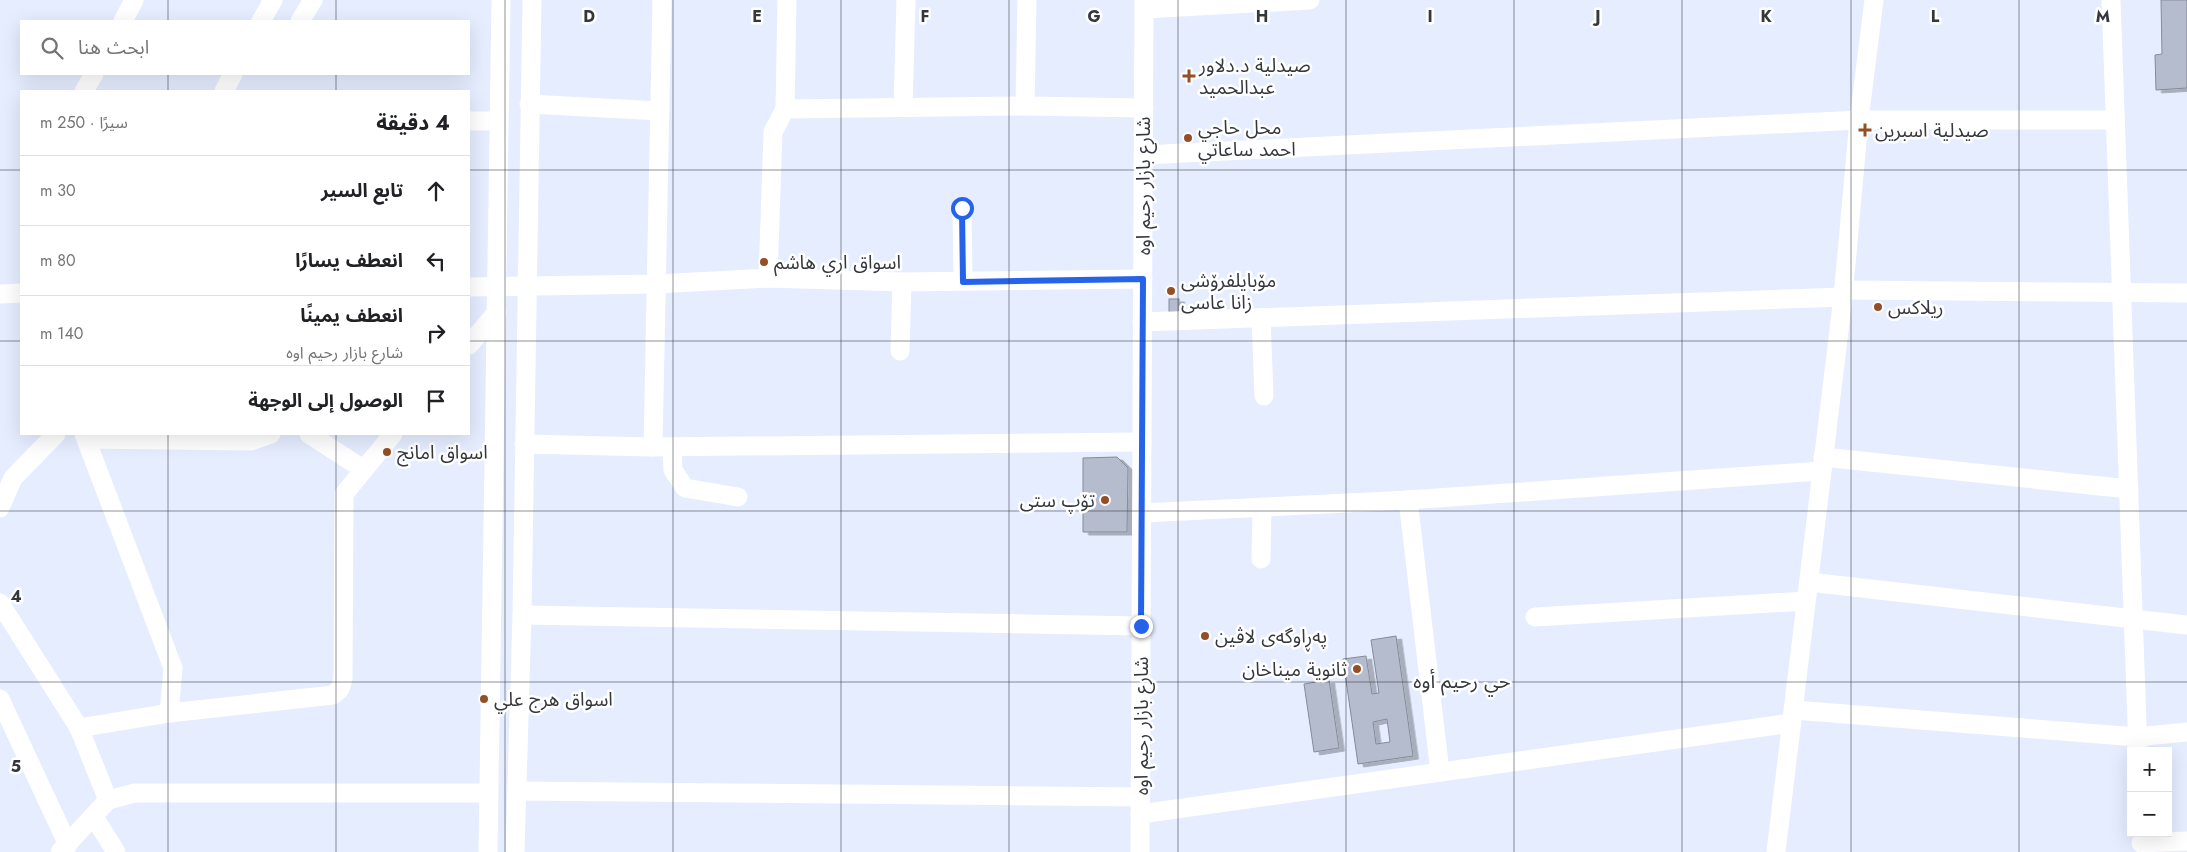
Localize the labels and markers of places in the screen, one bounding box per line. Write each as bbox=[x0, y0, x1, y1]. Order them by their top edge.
place label: صيدلية د.دلاور عبدالحميد bbox=[1198, 52, 1311, 101]
marker: صيدلية د.دلاور عبدالحميد bbox=[1183, 70, 1195, 82]
place label: محل حاجي احمد ساعاتي bbox=[1198, 114, 1296, 164]
place label: صيدلية اسبرين bbox=[1875, 117, 1989, 144]
marker: صيدلية اسبرين bbox=[1859, 124, 1871, 136]
marker: محل حاجي احمد ساعاتي bbox=[1182, 132, 1194, 144]
place label: اسواق اري هاشم bbox=[774, 249, 901, 277]
marker: اسواق اري هاشم bbox=[758, 256, 770, 268]
place label: مۆبایلفرۆشی زانا عاسی bbox=[1181, 267, 1276, 316]
marker: مۆبایلفرۆشی زانا عاسی bbox=[1165, 285, 1177, 297]
place label: ریلاکس bbox=[1888, 294, 1943, 321]
marker: ریلاکس bbox=[1872, 301, 1884, 313]
place label: اسواق امانج bbox=[397, 439, 488, 467]
marker: اسواق امانج bbox=[381, 446, 393, 458]
place label: تۆپ ستی bbox=[1020, 487, 1095, 514]
marker: تۆپ ستی bbox=[1099, 494, 1111, 506]
place label: پەڕاوگەی لاڤین bbox=[1215, 623, 1327, 652]
marker: پەڕاوگەی لاڤین bbox=[1199, 630, 1211, 642]
place label: ثانوية ميناخان bbox=[1242, 656, 1347, 683]
marker: ثانوية ميناخان bbox=[1351, 663, 1363, 675]
place label: اسواق هرج علي bbox=[494, 686, 613, 714]
marker: اسواق هرج علي bbox=[478, 693, 490, 705]

